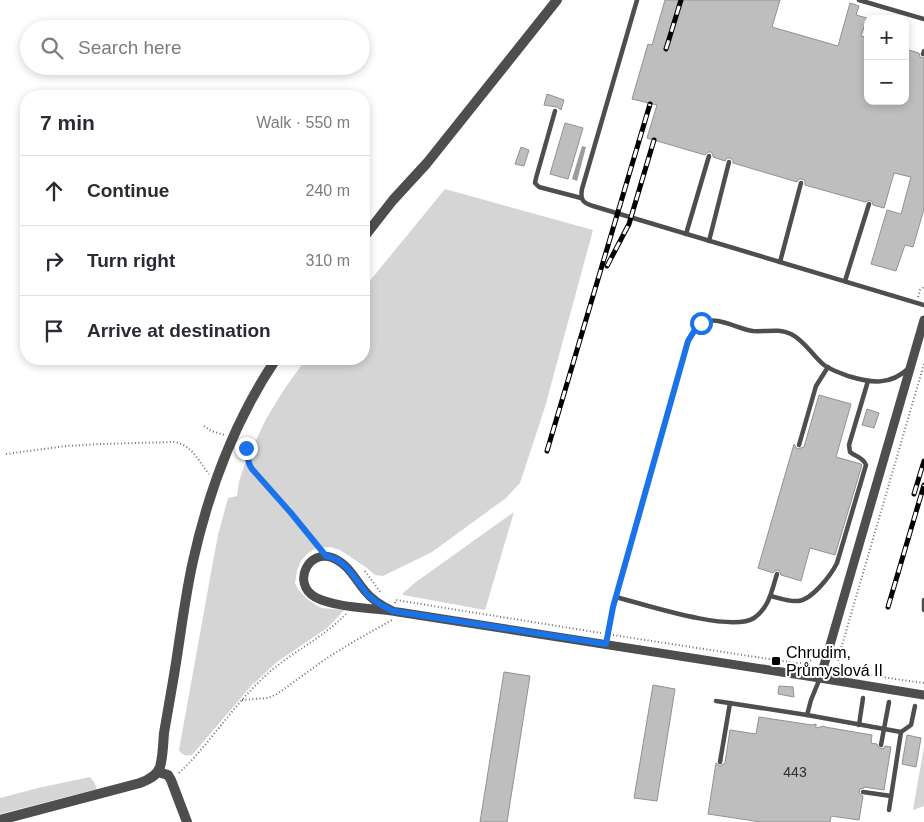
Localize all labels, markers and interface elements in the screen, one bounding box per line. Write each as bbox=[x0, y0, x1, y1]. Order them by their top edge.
map controls bbox=[864, 15, 909, 105]
button: + bbox=[864, 15, 909, 60]
search box bbox=[20, 20, 370, 75]
icon: search bbox=[38, 34, 66, 62]
text: Search here bbox=[78, 37, 182, 58]
button: − bbox=[864, 60, 909, 105]
text: 7 min bbox=[40, 111, 95, 134]
text: Walk · 550 m bbox=[256, 114, 350, 131]
icon: ahead bbox=[40, 177, 68, 205]
text: Continue bbox=[87, 180, 169, 201]
text: 240 m bbox=[306, 182, 350, 199]
icon: right bbox=[40, 247, 68, 275]
text: Turn right bbox=[87, 250, 175, 271]
text: 310 m bbox=[306, 252, 350, 269]
route start bbox=[690, 312, 713, 335]
icon: arrive bbox=[40, 317, 68, 345]
text: Arrive at destination bbox=[87, 320, 271, 341]
route end bbox=[235, 437, 258, 460]
place label: Chrudim, Průmyslová II bbox=[786, 644, 883, 679]
marker: Chrudim, Průmyslová II bbox=[770, 655, 782, 667]
house number: 443 bbox=[783, 764, 807, 780]

